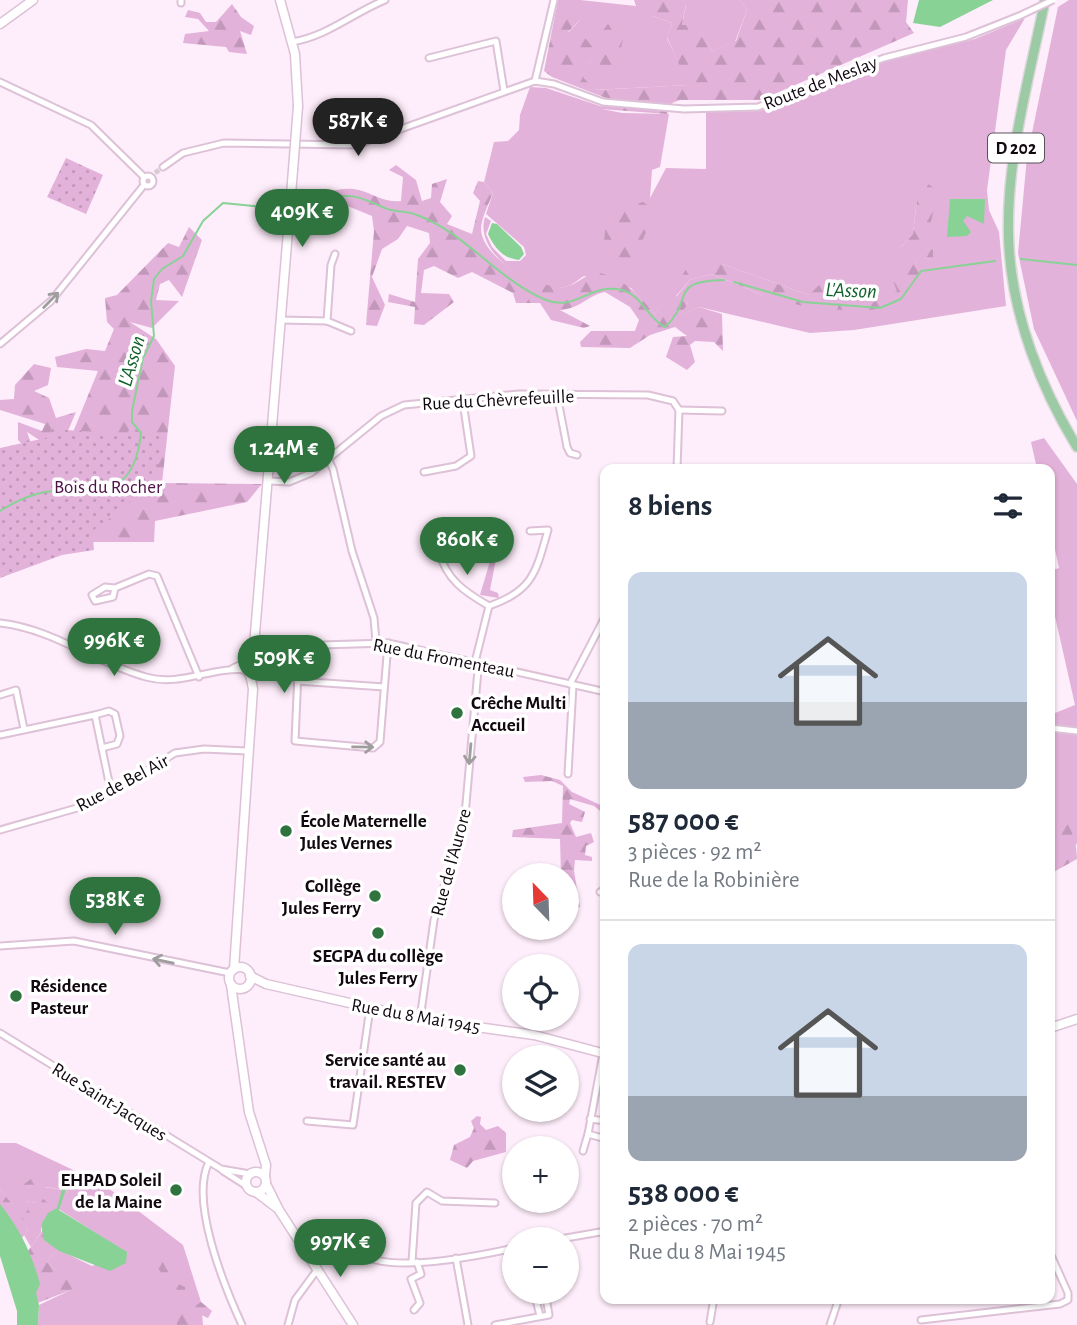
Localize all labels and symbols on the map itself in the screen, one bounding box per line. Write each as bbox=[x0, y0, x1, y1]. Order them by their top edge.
street label: Route de Meslay bbox=[761, 53, 880, 114]
pin: 587K € bbox=[301, 99, 415, 158]
road number: D 202 bbox=[988, 134, 1044, 162]
pin: 409K € bbox=[245, 190, 359, 249]
water label: L'Asson bbox=[825, 279, 877, 302]
one-way arrow bbox=[43, 292, 60, 309]
water label: L'Asson bbox=[114, 333, 149, 389]
street label: Rue du Chèvrefeuille bbox=[421, 387, 575, 414]
pin: 1.24M € bbox=[219, 426, 349, 486]
park label: Bois du Rocher bbox=[54, 478, 162, 497]
pin: 860K € bbox=[410, 518, 524, 577]
pin: 996K € bbox=[57, 618, 171, 678]
street label: Rue du Fromenteau bbox=[371, 635, 516, 682]
pin: 509K € bbox=[227, 636, 341, 695]
place label: Crêche Multi Accueil bbox=[471, 694, 566, 735]
marker: Crêche Multi Accueil bbox=[449, 705, 465, 721]
one-way arrow bbox=[351, 740, 374, 753]
one-way arrow bbox=[463, 743, 476, 765]
street label: Rue de Bel Air bbox=[73, 751, 172, 816]
street label: Rue de l'Aurore bbox=[428, 807, 475, 918]
place label: École Maternelle Jules Vernes bbox=[300, 810, 427, 853]
marker: École Maternelle Jules Vernes bbox=[278, 823, 294, 839]
north arrow bbox=[502, 863, 579, 940]
place label: Collège Jules Ferry bbox=[282, 877, 361, 918]
pin: 538K € bbox=[58, 878, 172, 937]
marker: Collège Jules Ferry bbox=[367, 888, 383, 904]
marker: SEGPA du collège Jules Ferry bbox=[370, 925, 386, 941]
place label: SEGPA du collège Jules Ferry bbox=[313, 947, 443, 988]
one-way arrow bbox=[152, 953, 175, 967]
place label: Résidence Pasteur bbox=[30, 977, 107, 1018]
marker: Résidence Pasteur bbox=[8, 988, 24, 1004]
street label: Rue du 8 Mai 1945 bbox=[350, 996, 482, 1037]
place label: Service santé au travail. RESTEV bbox=[325, 1051, 447, 1092]
street label: Rue Saint-Jacques bbox=[48, 1059, 170, 1145]
marker: Service santé au travail. RESTEV bbox=[452, 1062, 468, 1078]
place label: EHPAD Soleil de la Maine bbox=[60, 1171, 162, 1212]
marker: EHPAD Soleil de la Maine bbox=[168, 1182, 184, 1198]
pin: 997K € bbox=[283, 1220, 397, 1279]

